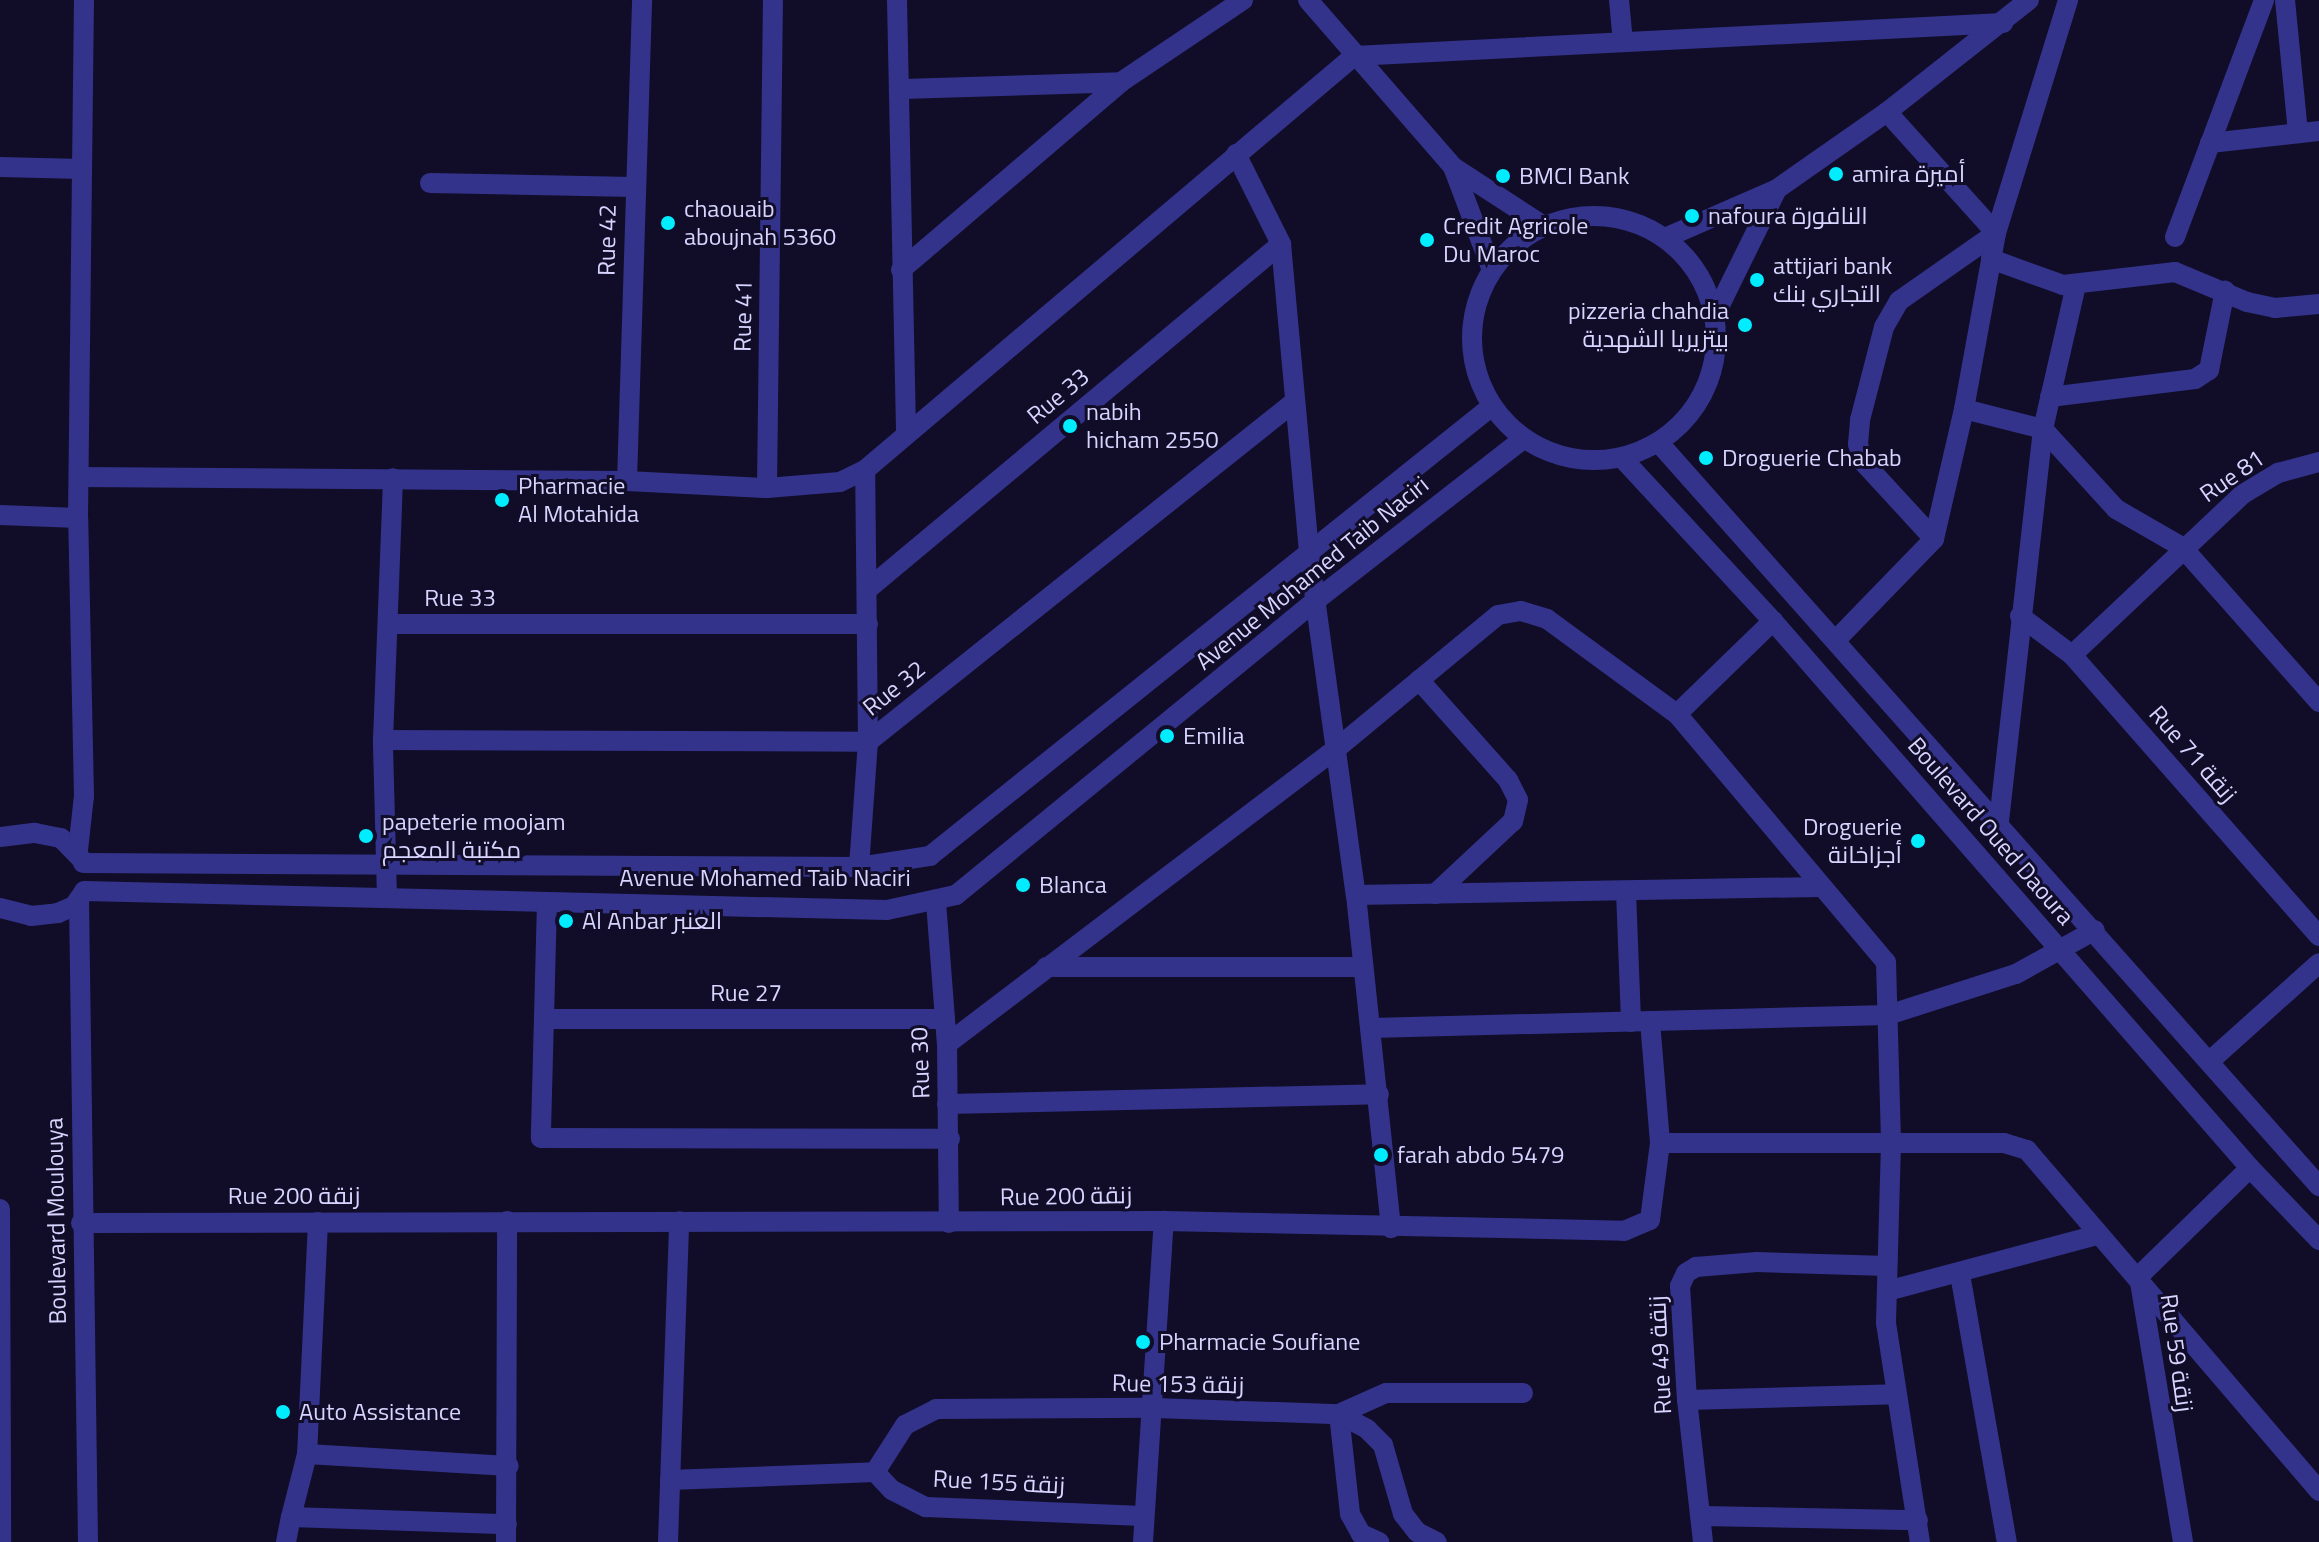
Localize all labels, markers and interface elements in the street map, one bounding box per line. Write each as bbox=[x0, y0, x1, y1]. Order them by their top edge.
place label: amira أميرة bbox=[1852, 160, 1965, 188]
place label: BMCI Bank bbox=[1519, 162, 1629, 190]
marker: amira أميرة bbox=[1827, 165, 1845, 183]
marker: BMCI Bank bbox=[1494, 167, 1512, 185]
place label: chaouaib aboujnah 5360 bbox=[684, 195, 836, 251]
place label: nafoura النافورة bbox=[1708, 202, 1868, 230]
street label: Rue 42 bbox=[592, 204, 622, 276]
marker: nafoura النافورة bbox=[1683, 207, 1701, 225]
place label: Credit Agricole Du Maroc bbox=[1443, 212, 1588, 268]
marker: chaouaib aboujnah 5360 bbox=[659, 214, 677, 232]
marker: Credit Agricole Du Maroc bbox=[1418, 231, 1436, 249]
place label: attijari bank التجاري بنك bbox=[1773, 252, 1892, 308]
marker: attijari bank التجاري بنك bbox=[1748, 271, 1766, 289]
street label: Rue 41 bbox=[728, 280, 758, 352]
place label: pizzeria chahdia بيتزيريا الشهدية bbox=[1568, 297, 1729, 353]
marker: pizzeria chahdia بيتزيريا الشهدية bbox=[1736, 316, 1754, 334]
street label: Rue 33 bbox=[1021, 362, 1095, 430]
place label: nabih hicham 2550 bbox=[1086, 398, 1219, 454]
marker: nabih hicham 2550 bbox=[1061, 417, 1079, 435]
place label: Droguerie Chabab bbox=[1722, 444, 1902, 472]
street label: Rue 81 bbox=[2194, 444, 2270, 508]
marker: Droguerie Chabab bbox=[1697, 449, 1715, 467]
street label: Avenue Mohamed Taib Naciri bbox=[1190, 470, 1434, 676]
place label: Pharmacie Al Motahida bbox=[518, 472, 639, 528]
marker: Pharmacie Al Motahida bbox=[493, 491, 511, 509]
street label: Rue 33 bbox=[424, 584, 496, 612]
street label: Rue 32 bbox=[857, 654, 931, 722]
street label: Rue 71 زنقة bbox=[2143, 700, 2243, 808]
place label: Emilia bbox=[1183, 722, 1244, 750]
marker: Emilia bbox=[1158, 727, 1176, 745]
street label: Boulevard Oued Daoura bbox=[1902, 731, 2080, 931]
place label: papeterie moojam مكتبة المعجم bbox=[382, 808, 566, 864]
place label: Droguerie أجزاخانة bbox=[1803, 813, 1902, 869]
marker: papeterie moojam مكتبة المعجم bbox=[357, 827, 375, 845]
marker: Droguerie أجزاخانة bbox=[1909, 832, 1927, 850]
street label: Avenue Mohamed Taib Naciri bbox=[619, 864, 911, 892]
place label: Blanca bbox=[1039, 871, 1107, 899]
marker: Blanca bbox=[1014, 876, 1032, 894]
place label: Al Anbar العنبر bbox=[582, 907, 722, 935]
marker: Al Anbar العنبر bbox=[557, 912, 575, 930]
street label: Rue 27 bbox=[710, 979, 782, 1007]
street label: Rue 30 bbox=[904, 1027, 936, 1099]
street label: Boulevard Moulouya bbox=[40, 1117, 72, 1325]
place label: farah abdo 5479 bbox=[1397, 1141, 1565, 1169]
marker: farah abdo 5479 bbox=[1372, 1146, 1390, 1164]
street label: Rue 200 زنقة bbox=[1000, 1180, 1132, 1212]
street label: Rue 200 زنقة bbox=[228, 1182, 360, 1210]
street label: Rue 59 زنقة bbox=[2154, 1292, 2200, 1414]
street label: Rue 49 زنقة bbox=[1643, 1295, 1677, 1415]
place label: Pharmacie Soufiane bbox=[1159, 1328, 1360, 1356]
marker: Pharmacie Soufiane bbox=[1134, 1333, 1152, 1351]
street label: Rue 153 زنقة bbox=[1112, 1368, 1244, 1400]
place label: Auto Assistance bbox=[299, 1398, 461, 1426]
marker: Auto Assistance bbox=[274, 1403, 292, 1421]
street label: Rue 155 زنقة bbox=[932, 1464, 1066, 1500]

